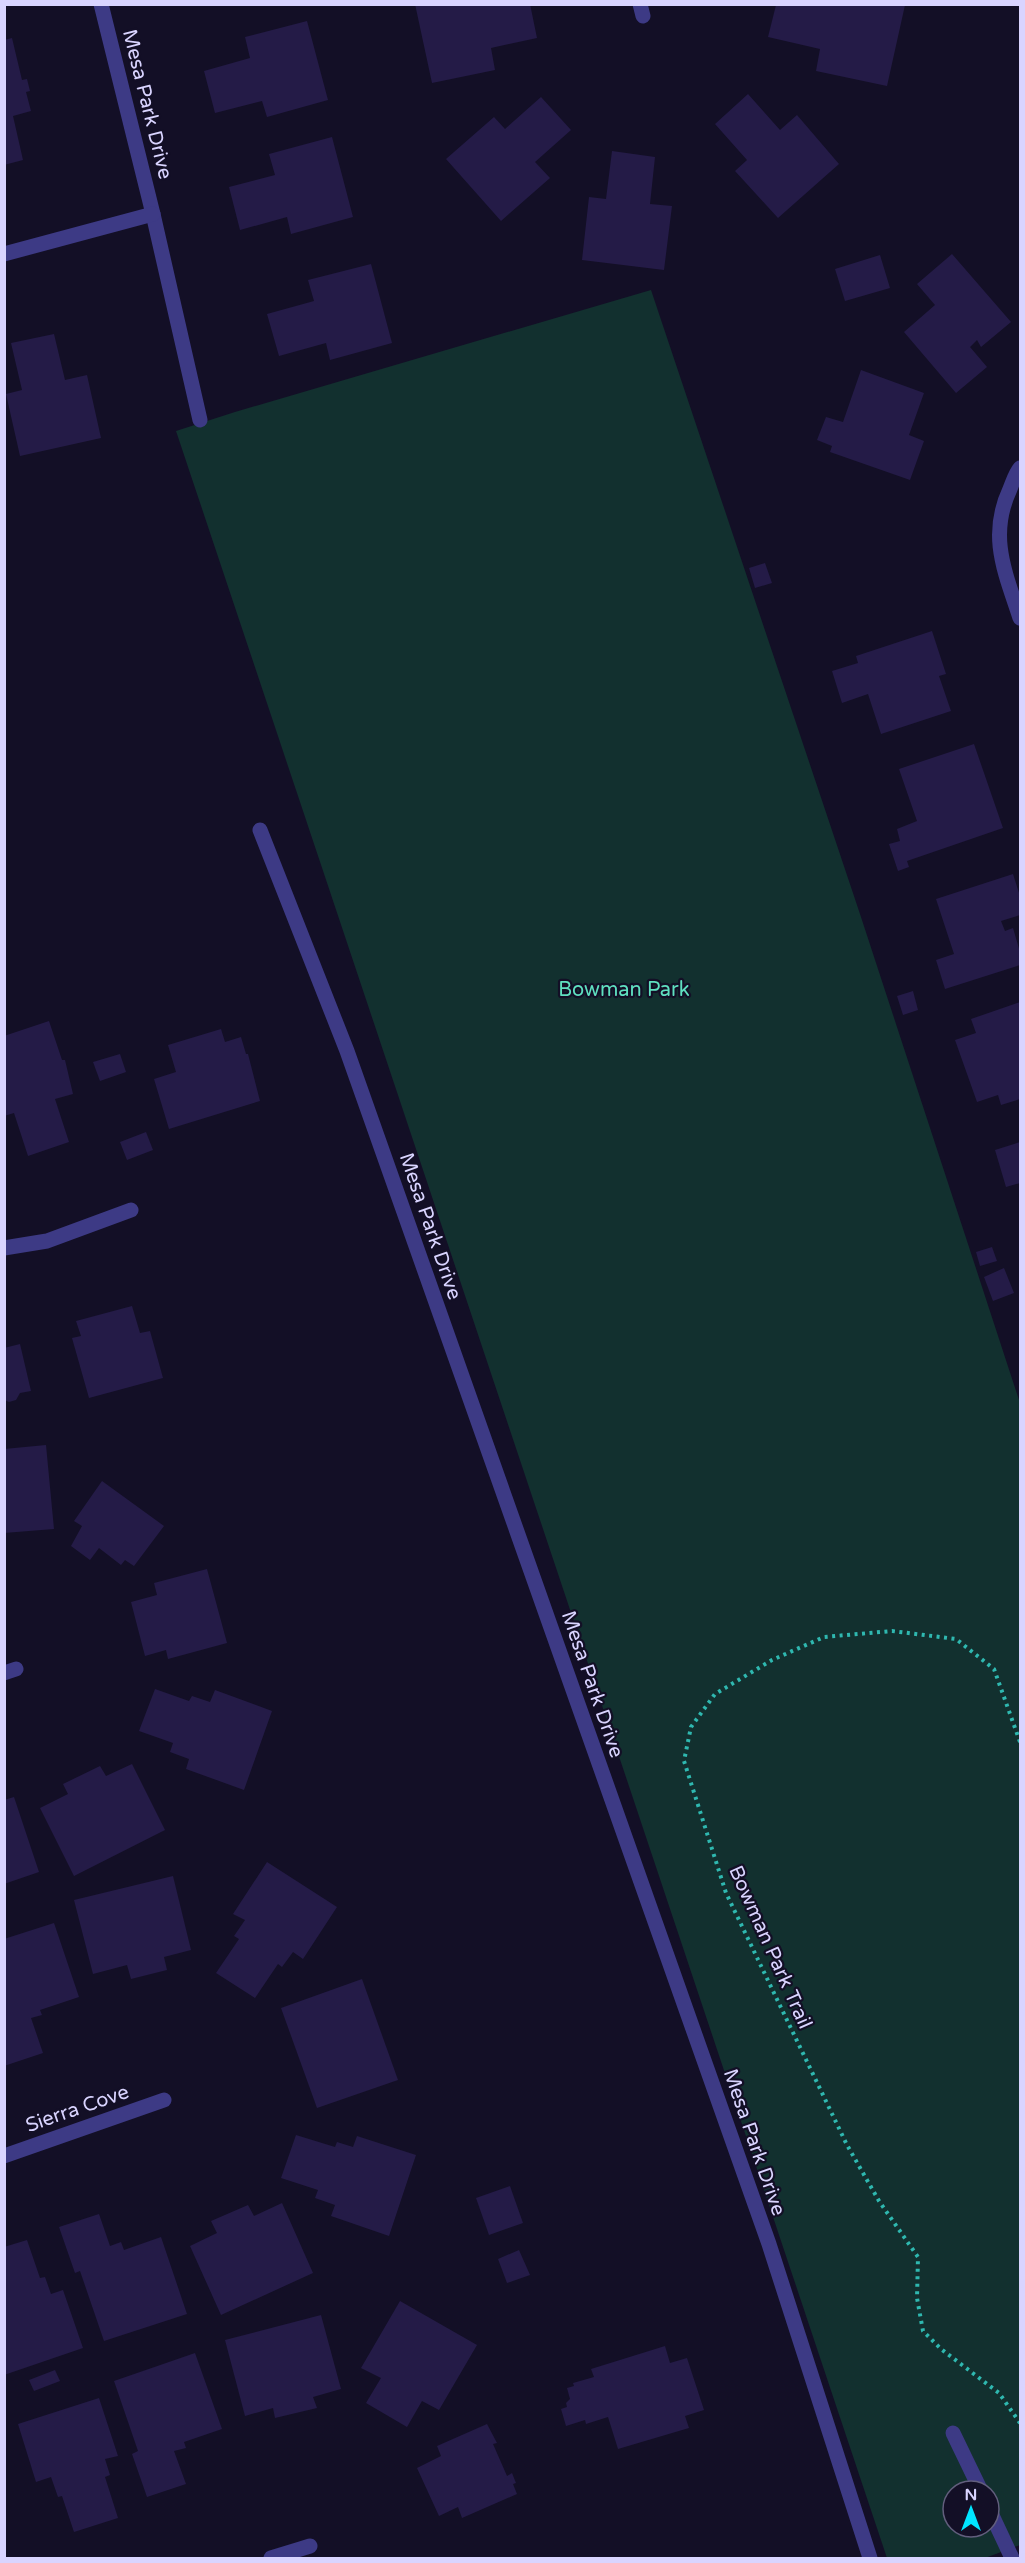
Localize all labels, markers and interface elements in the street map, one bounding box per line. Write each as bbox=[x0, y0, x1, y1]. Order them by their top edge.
street label: Mesa Park Drive bbox=[117, 27, 177, 182]
park label: Bowman Park bbox=[558, 978, 690, 1002]
street label: Mesa Park Drive bbox=[394, 1150, 466, 1303]
street label: Mesa Park Drive bbox=[556, 1608, 628, 1761]
street label: Bowman Park Trail bbox=[723, 1862, 817, 2033]
street label: Mesa Park Drive bbox=[718, 2066, 790, 2219]
street label: Sierra Cove bbox=[23, 2080, 132, 2138]
north arrow bbox=[941, 2479, 1001, 2539]
text: N bbox=[965, 2485, 977, 2505]

